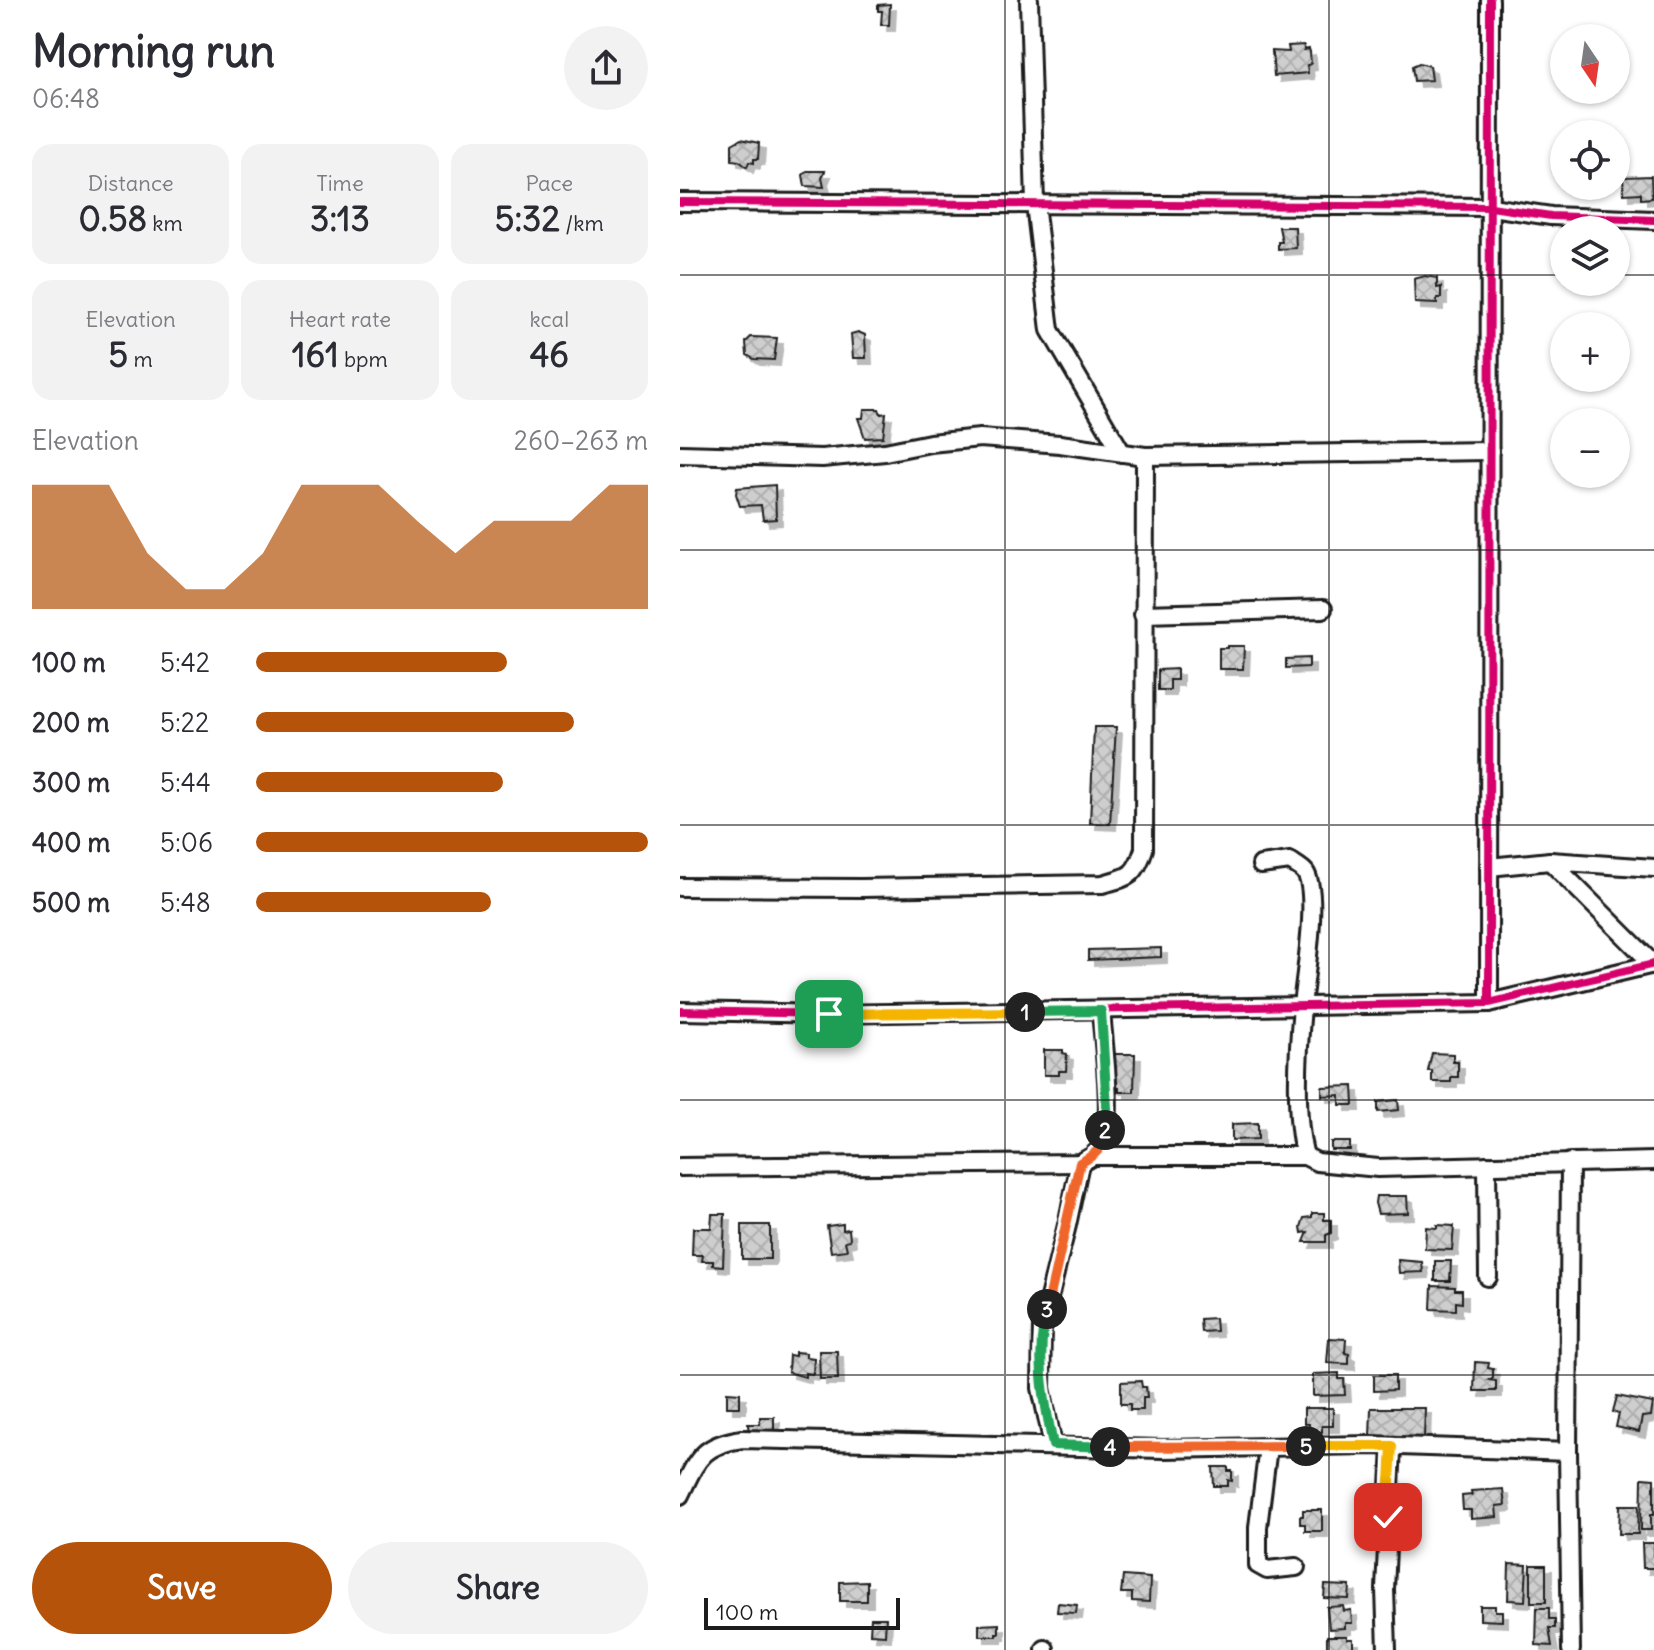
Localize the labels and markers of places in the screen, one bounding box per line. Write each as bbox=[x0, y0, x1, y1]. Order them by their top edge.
pin bbox=[795, 980, 863, 1048]
pin: 1 bbox=[1005, 992, 1045, 1032]
pin: 2 bbox=[1085, 1110, 1125, 1150]
pin: 3 bbox=[1027, 1289, 1067, 1329]
pin: 5 bbox=[1286, 1426, 1326, 1466]
pin: 4 bbox=[1090, 1427, 1130, 1467]
pin bbox=[1354, 1483, 1422, 1551]

